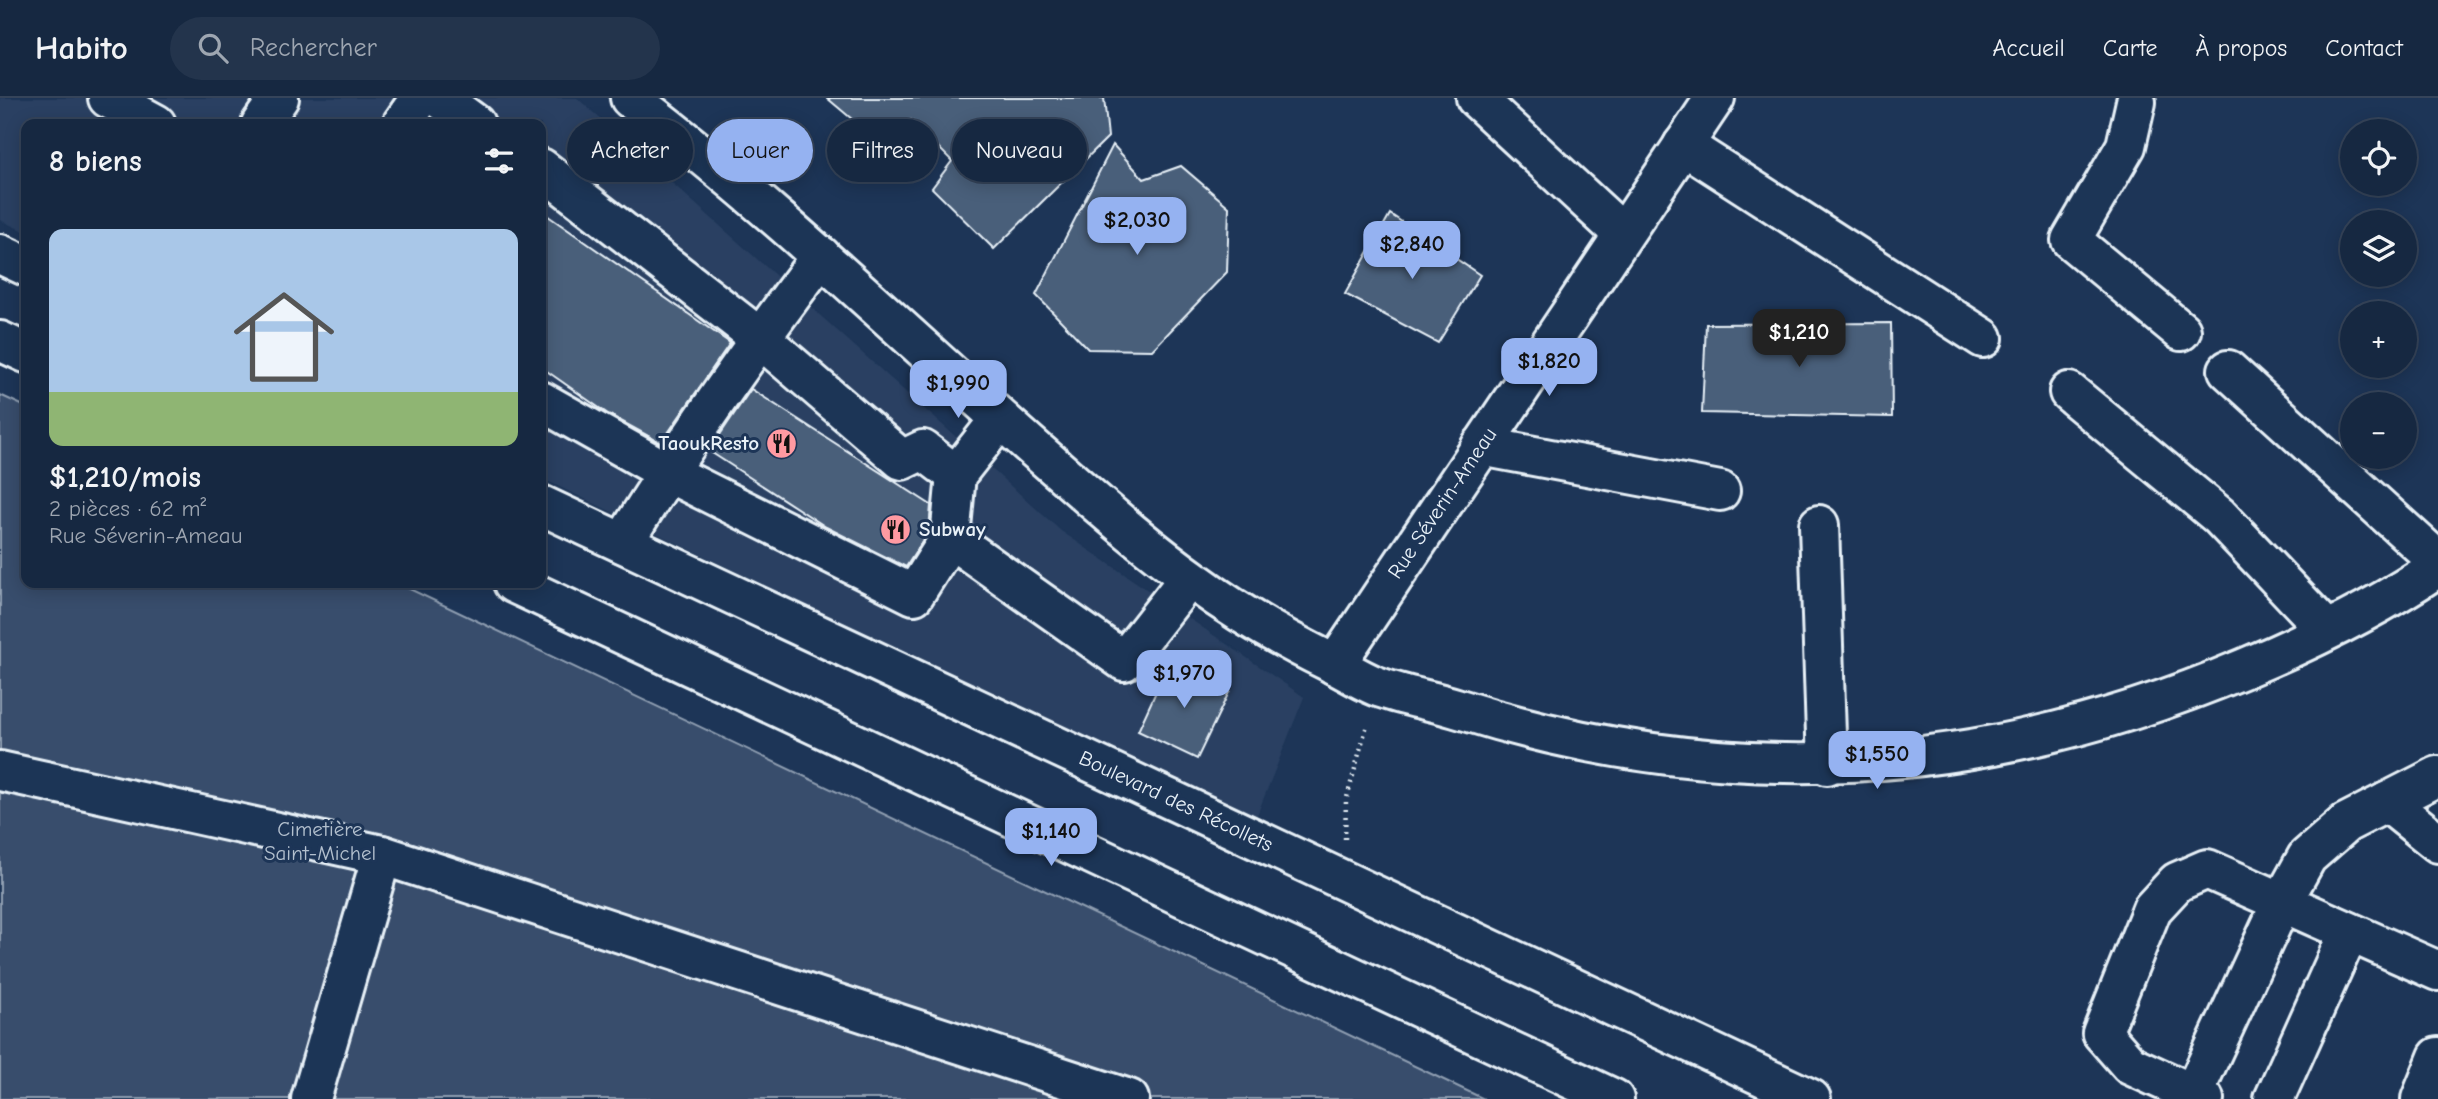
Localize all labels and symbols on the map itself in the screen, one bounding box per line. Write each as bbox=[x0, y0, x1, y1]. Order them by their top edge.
pin: $2,030 bbox=[1080, 198, 1194, 257]
pin: $2,840 bbox=[1355, 222, 1469, 281]
pin: $1,210 bbox=[1742, 310, 1856, 369]
pin: $1,820 bbox=[1492, 338, 1606, 398]
pin: $1,990 bbox=[901, 360, 1015, 420]
street label: Rue Séverin-Ameau bbox=[1383, 423, 1501, 583]
restaurant icon: TaoukResto bbox=[765, 426, 799, 460]
place label: TaoukResto bbox=[658, 431, 759, 455]
restaurant icon: Subway bbox=[879, 512, 913, 546]
place label: Subway bbox=[919, 517, 986, 541]
pin: $1,970 bbox=[1127, 650, 1241, 710]
pin: $1,550 bbox=[1820, 732, 1934, 791]
street label: Boulevard des Récollets bbox=[1075, 746, 1277, 856]
pin: $1,140 bbox=[994, 808, 1108, 868]
park label: Cimetière Saint-Michel bbox=[264, 817, 376, 865]

